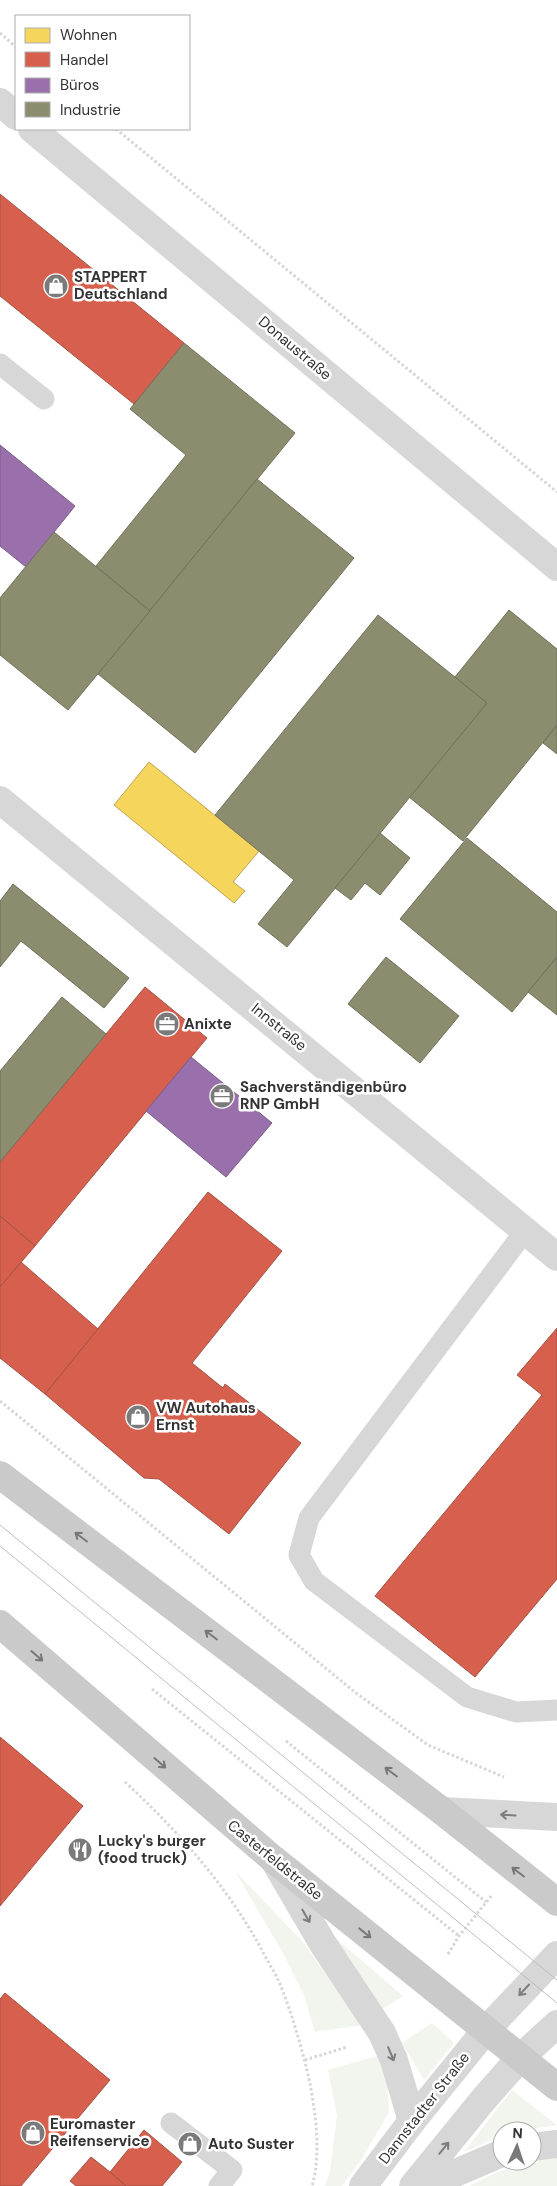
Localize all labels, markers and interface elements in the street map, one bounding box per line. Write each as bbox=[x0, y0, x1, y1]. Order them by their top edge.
legend bbox=[15, 15, 190, 130]
text: Wohnen bbox=[60, 25, 117, 45]
text: Handel bbox=[60, 50, 108, 70]
text: Büros bbox=[60, 75, 99, 95]
text: Industrie bbox=[60, 100, 121, 120]
place label: STAPPERT Deutschland bbox=[74, 267, 168, 304]
shop icon: STAPPERT Deutschland bbox=[43, 273, 69, 299]
street label: Donaustraße bbox=[254, 312, 336, 384]
street label: Innstraße bbox=[247, 999, 311, 1055]
office icon: Anixte bbox=[154, 1011, 180, 1037]
place label: Anixte bbox=[184, 1014, 232, 1034]
place label: Sachverständigenbüro RNP GmbH bbox=[240, 1077, 407, 1114]
office icon: Sachverständigenbüro RNP GmbH bbox=[209, 1083, 235, 1109]
place label: VW Autohaus Ernst bbox=[156, 1398, 256, 1435]
shop icon: VW Autohaus Ernst bbox=[125, 1404, 151, 1430]
one-way arrow bbox=[75, 1532, 88, 1543]
one-way arrow bbox=[205, 1630, 218, 1641]
one-way arrow bbox=[30, 1650, 43, 1662]
one-way arrow bbox=[153, 1757, 166, 1768]
one-way arrow bbox=[385, 1766, 398, 1777]
one-way arrow bbox=[501, 1810, 517, 1820]
street label: Casterfeldstraße bbox=[223, 1815, 327, 1905]
place label: Lucky's burger (food truck) bbox=[98, 1831, 206, 1868]
restaurant icon: Lucky's burger (food truck) bbox=[67, 1837, 93, 1863]
one-way arrow bbox=[512, 1867, 525, 1878]
one-way arrow bbox=[302, 1908, 312, 1922]
one-way arrow bbox=[359, 1928, 372, 1939]
one-way arrow bbox=[518, 1984, 530, 1997]
one-way arrow bbox=[387, 2046, 396, 2061]
street label: Dannstadter Straße bbox=[374, 2048, 474, 2168]
place label: Euromaster Reifenservice bbox=[50, 2114, 150, 2151]
shop icon: Euromaster Reifenservice bbox=[20, 2120, 46, 2146]
north arrow bbox=[492, 2121, 542, 2171]
text: N bbox=[512, 2124, 523, 2142]
shop icon: Auto Suster bbox=[177, 2131, 203, 2157]
place label: Auto Suster bbox=[208, 2134, 294, 2154]
one-way arrow bbox=[439, 2142, 450, 2155]

